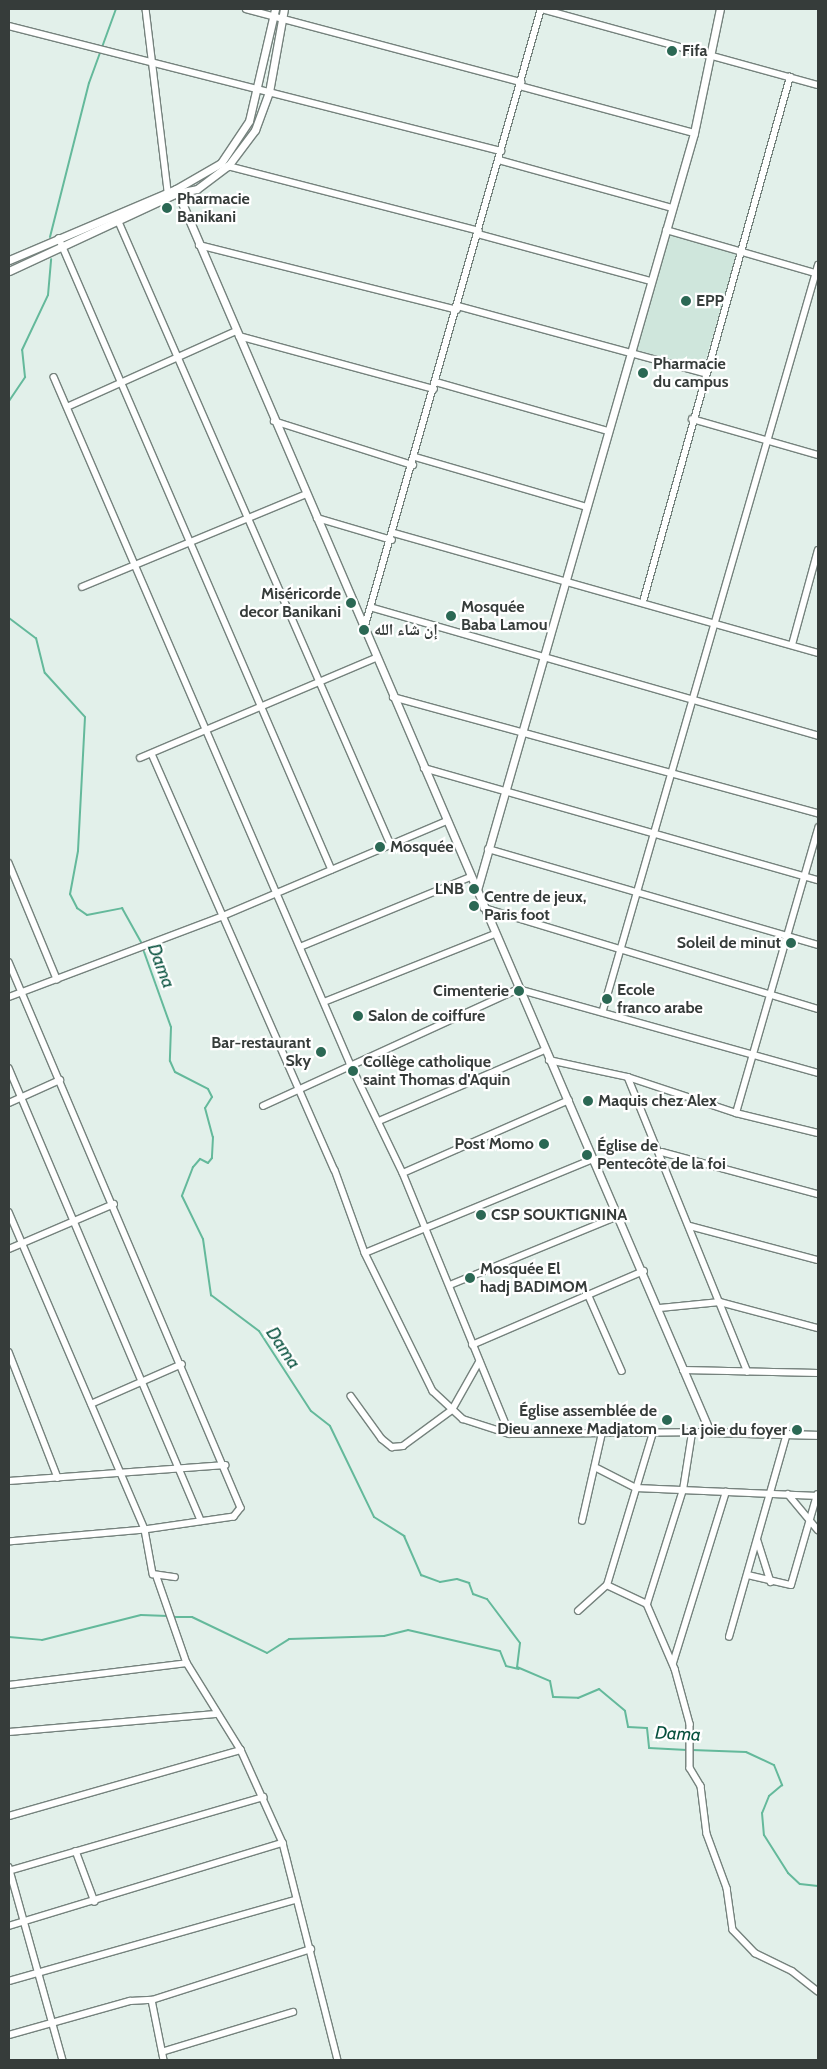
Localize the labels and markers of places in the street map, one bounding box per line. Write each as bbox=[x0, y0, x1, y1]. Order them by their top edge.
place label: Fifa bbox=[682, 41, 707, 61]
marker: Fifa bbox=[666, 45, 678, 57]
place label: Pharmacie Banikani bbox=[177, 189, 250, 227]
marker: Pharmacie Banikani bbox=[161, 202, 173, 214]
place label: EPP bbox=[696, 291, 724, 311]
marker: EPP bbox=[680, 295, 692, 307]
place label: Pharmacie du campus bbox=[653, 354, 728, 392]
marker: Pharmacie du campus bbox=[637, 367, 649, 379]
place label: Miséricorde decor Banikani bbox=[239, 584, 341, 622]
marker: Miséricorde decor Banikani bbox=[345, 597, 357, 609]
place label: Mosquée Baba Lamou bbox=[461, 597, 548, 635]
marker: Mosquée Baba Lamou bbox=[445, 610, 457, 622]
place label: إن شاء الله bbox=[374, 620, 438, 640]
marker: إن شاء الله bbox=[358, 624, 370, 636]
place label: Mosquée bbox=[390, 837, 453, 857]
marker: Mosquée bbox=[374, 841, 386, 853]
place label: LNB bbox=[435, 879, 464, 899]
marker: LNB bbox=[468, 883, 480, 895]
place label: Centre de jeux, Paris foot bbox=[484, 887, 586, 925]
marker: Centre de jeux, Paris foot bbox=[468, 900, 480, 912]
place label: Soleil de minut bbox=[677, 933, 781, 953]
marker: Soleil de minut bbox=[785, 937, 797, 949]
place label: Ecole franco arabe bbox=[617, 980, 703, 1018]
place label: Cimenterie bbox=[433, 981, 509, 1001]
marker: Cimenterie bbox=[513, 985, 525, 997]
marker: Ecole franco arabe bbox=[601, 993, 613, 1005]
place label: Salon de coiffure bbox=[368, 1006, 485, 1026]
marker: Salon de coiffure bbox=[352, 1010, 364, 1022]
place label: Bar-restaurant Sky bbox=[211, 1033, 311, 1071]
marker: Bar-restaurant Sky bbox=[315, 1046, 327, 1058]
place label: Collège catholique saint Thomas d'Aquin bbox=[363, 1052, 510, 1090]
marker: Collège catholique saint Thomas d'Aquin bbox=[347, 1065, 359, 1077]
place label: Maquis chez Alex bbox=[598, 1091, 717, 1111]
marker: Maquis chez Alex bbox=[582, 1095, 594, 1107]
place label: Post Momo bbox=[454, 1134, 534, 1154]
place label: Église de Pentecôte de la foi bbox=[597, 1136, 726, 1174]
marker: Post Momo bbox=[538, 1138, 550, 1150]
marker: Église de Pentecôte de la foi bbox=[581, 1149, 593, 1161]
place label: CSP SOUKTIGNINA bbox=[491, 1205, 627, 1225]
marker: CSP SOUKTIGNINA bbox=[475, 1209, 487, 1221]
place label: Mosquée El hadj BADIMOM bbox=[480, 1259, 588, 1297]
marker: Mosquée El hadj BADIMOM bbox=[464, 1272, 476, 1284]
place label: Église assemblée de Dieu annexe Madjatom bbox=[497, 1401, 657, 1439]
marker: Église assemblée de Dieu annexe Madjatom bbox=[661, 1414, 673, 1426]
place label: La joie du foyer bbox=[681, 1420, 787, 1440]
marker: La joie du foyer bbox=[791, 1424, 803, 1436]

